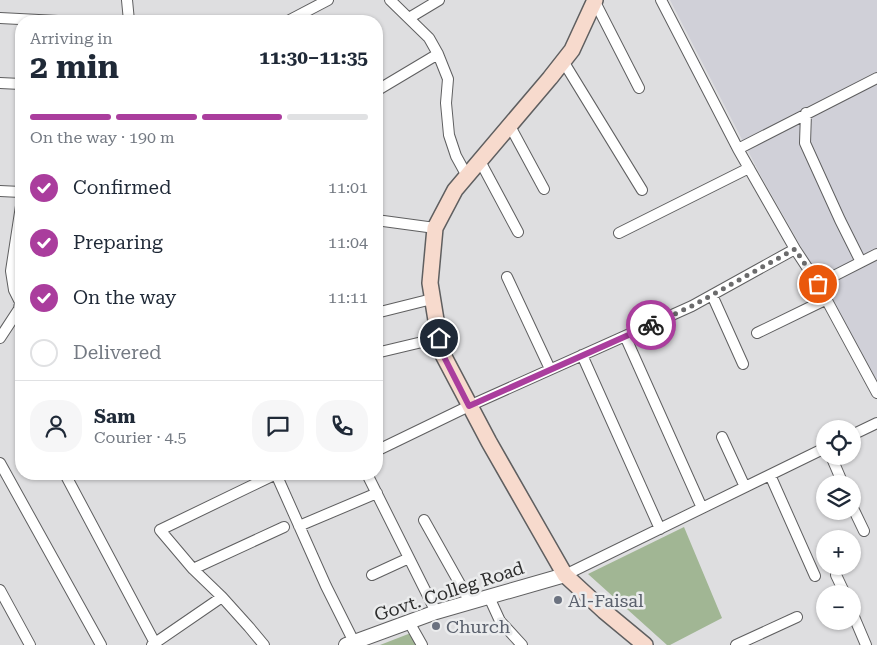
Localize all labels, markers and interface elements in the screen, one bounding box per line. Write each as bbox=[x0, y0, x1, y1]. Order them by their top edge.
text: Arriving in bbox=[30, 29, 113, 48]
text: 11:30–11:35 bbox=[259, 46, 368, 69]
text: 2 min bbox=[30, 48, 119, 86]
text: On the way · 190 m bbox=[30, 128, 175, 147]
icon: check bbox=[30, 174, 58, 202]
text: Confirmed bbox=[73, 176, 171, 199]
text: 11:01 bbox=[328, 178, 368, 197]
icon: check bbox=[30, 229, 58, 257]
text: Preparing bbox=[73, 231, 163, 254]
text: 11:04 bbox=[328, 233, 368, 252]
pin bbox=[797, 263, 839, 305]
icon: bag bbox=[804, 270, 832, 298]
icon: check bbox=[30, 284, 58, 312]
text: On the way bbox=[73, 286, 176, 309]
text: 11:11 bbox=[328, 288, 368, 307]
courier bbox=[626, 300, 676, 350]
icon: bike bbox=[637, 311, 665, 339]
pin bbox=[418, 317, 460, 359]
icon: home bbox=[425, 324, 453, 352]
text: Delivered bbox=[73, 341, 161, 364]
button: person bbox=[30, 400, 82, 452]
button: chat bbox=[252, 400, 304, 452]
button: phone bbox=[316, 400, 368, 452]
text: Sam bbox=[94, 405, 136, 428]
map controls bbox=[816, 420, 861, 630]
button: locate bbox=[816, 420, 861, 465]
text: Courier · 4.5 bbox=[94, 428, 187, 447]
button: layers bbox=[816, 475, 861, 520]
button: + bbox=[816, 530, 861, 575]
street label: Govt. Colleg Road bbox=[371, 557, 527, 625]
button: − bbox=[816, 585, 861, 630]
place label: Al-Faisal bbox=[568, 590, 644, 611]
marker: Al-Faisal bbox=[552, 594, 564, 606]
place label: Church bbox=[446, 616, 511, 637]
marker: Church bbox=[430, 620, 442, 632]

